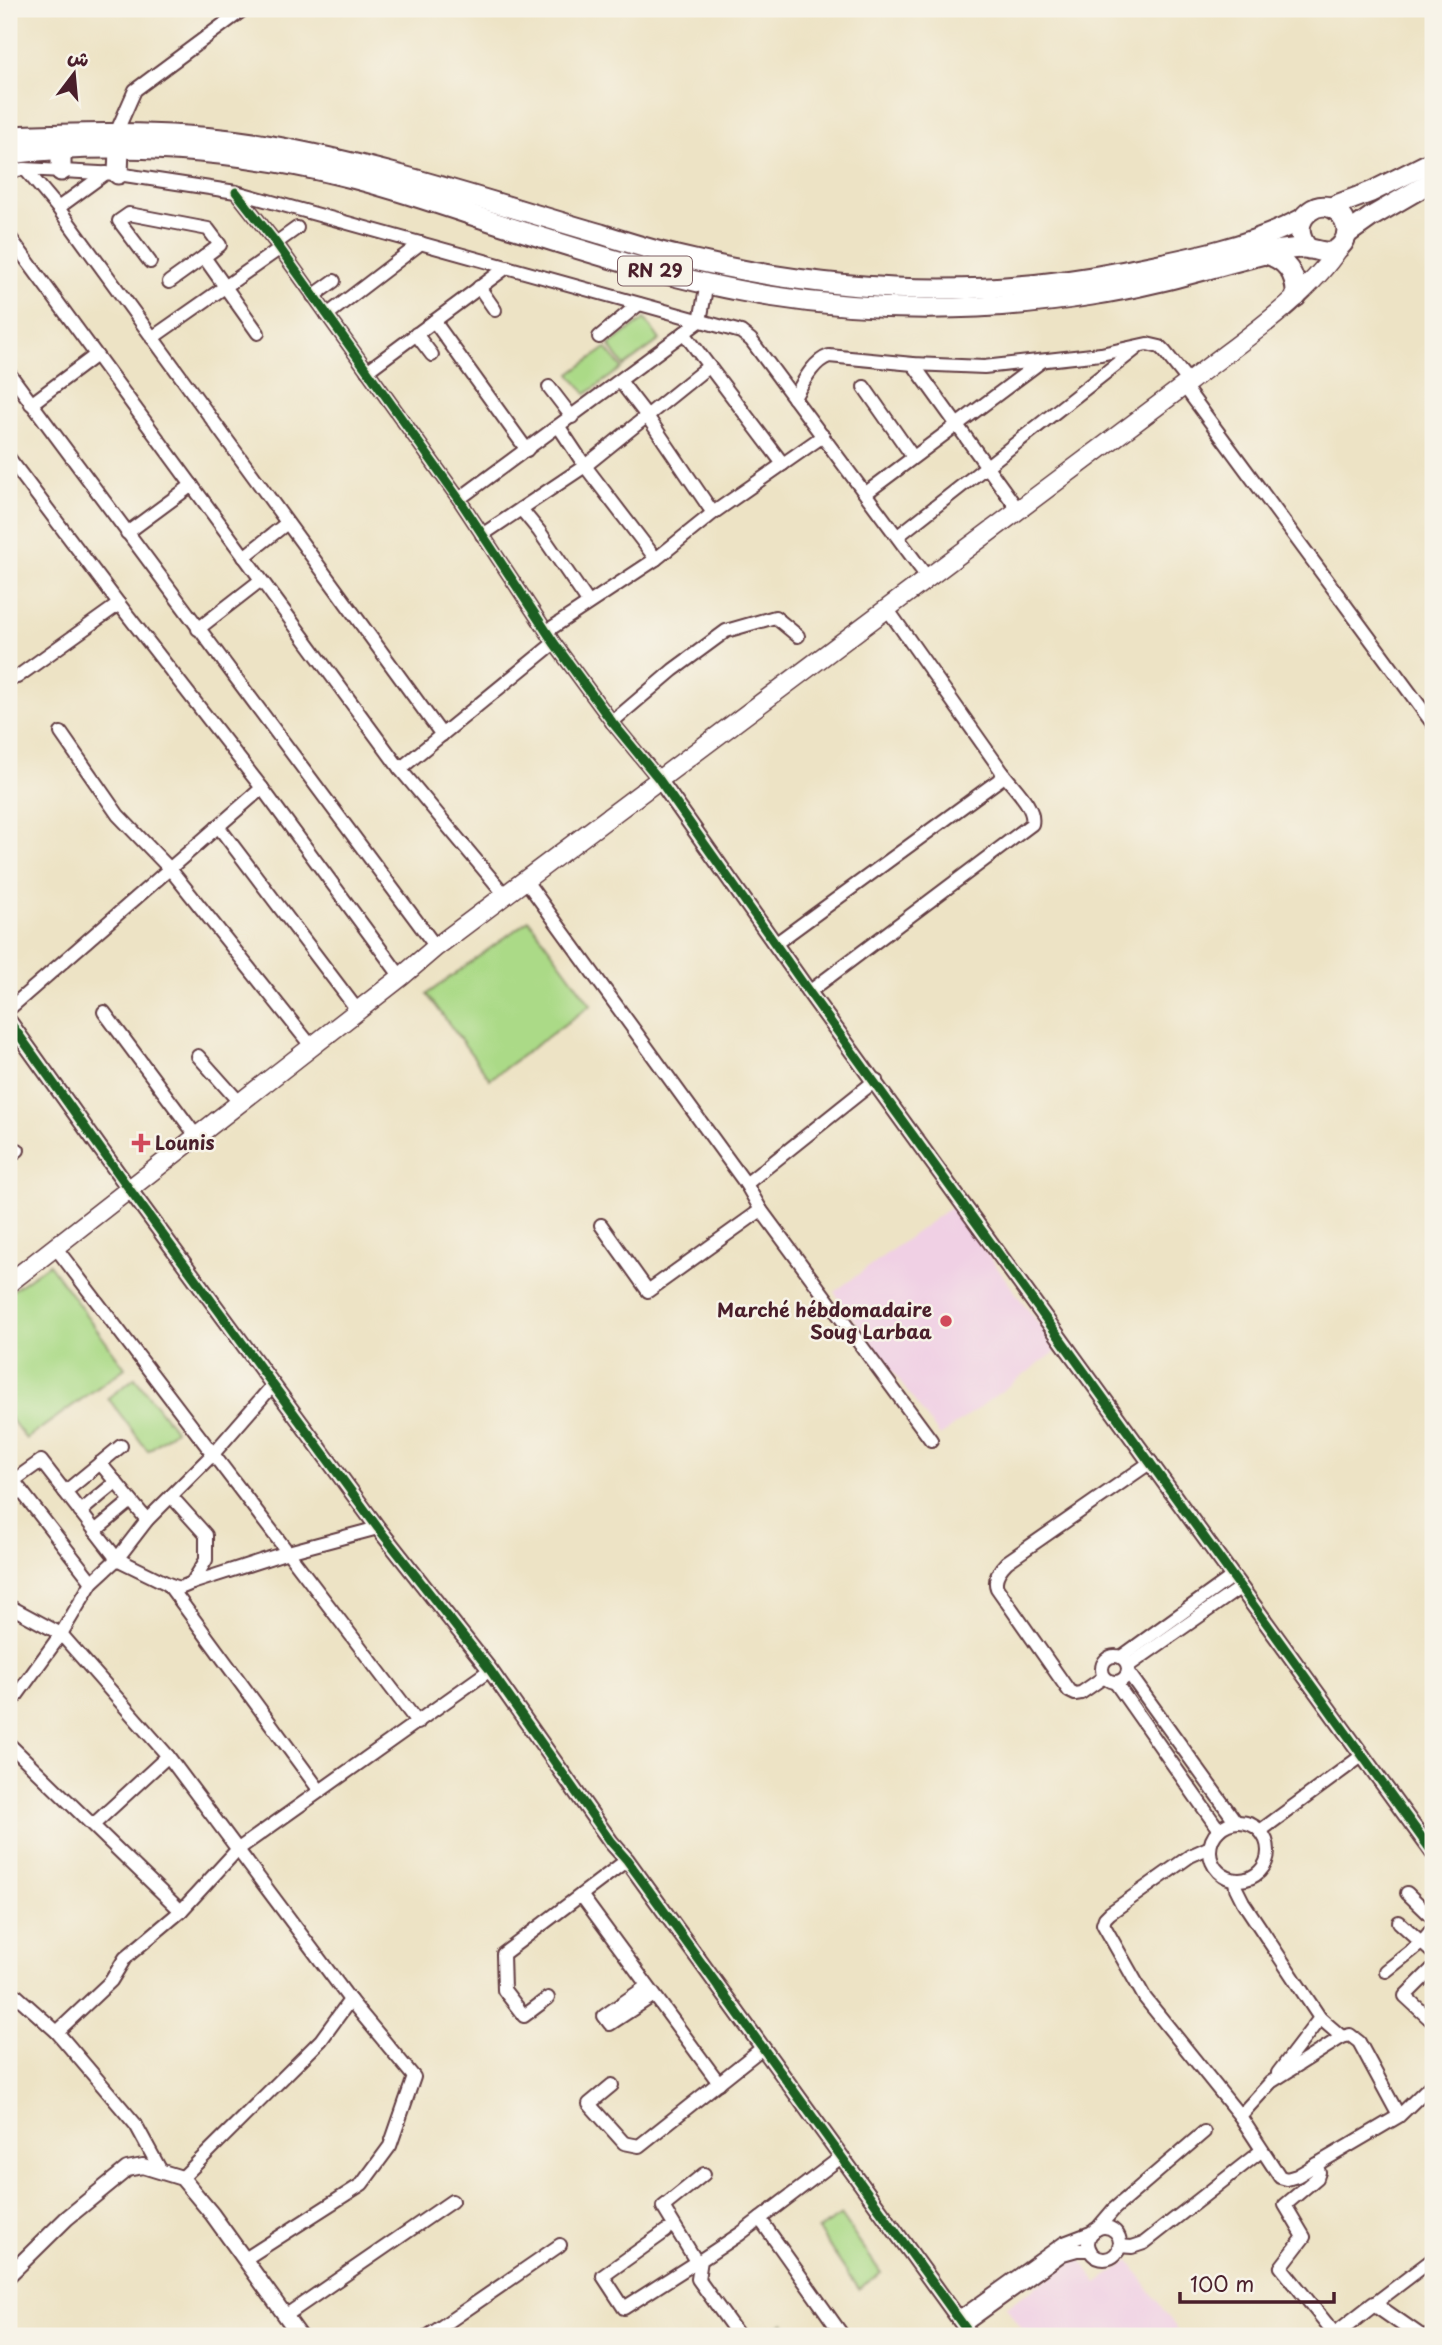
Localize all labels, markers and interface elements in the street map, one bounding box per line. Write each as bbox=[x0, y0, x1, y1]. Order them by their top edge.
north arrow bbox=[38, 38, 108, 108]
text: ش bbox=[65, 40, 93, 73]
road number: RN 29 bbox=[618, 256, 692, 286]
place label: Lounis bbox=[155, 1128, 215, 1156]
marker: Lounis bbox=[133, 1135, 149, 1151]
place label: Marché hébdomadaire Soug Larbaa bbox=[717, 1295, 932, 1345]
marker: Marché hébdomadaire Soug Larbaa bbox=[938, 1313, 954, 1329]
scale bar bbox=[1180, 2261, 1334, 2305]
text: 100 m bbox=[1190, 2267, 1254, 2299]

